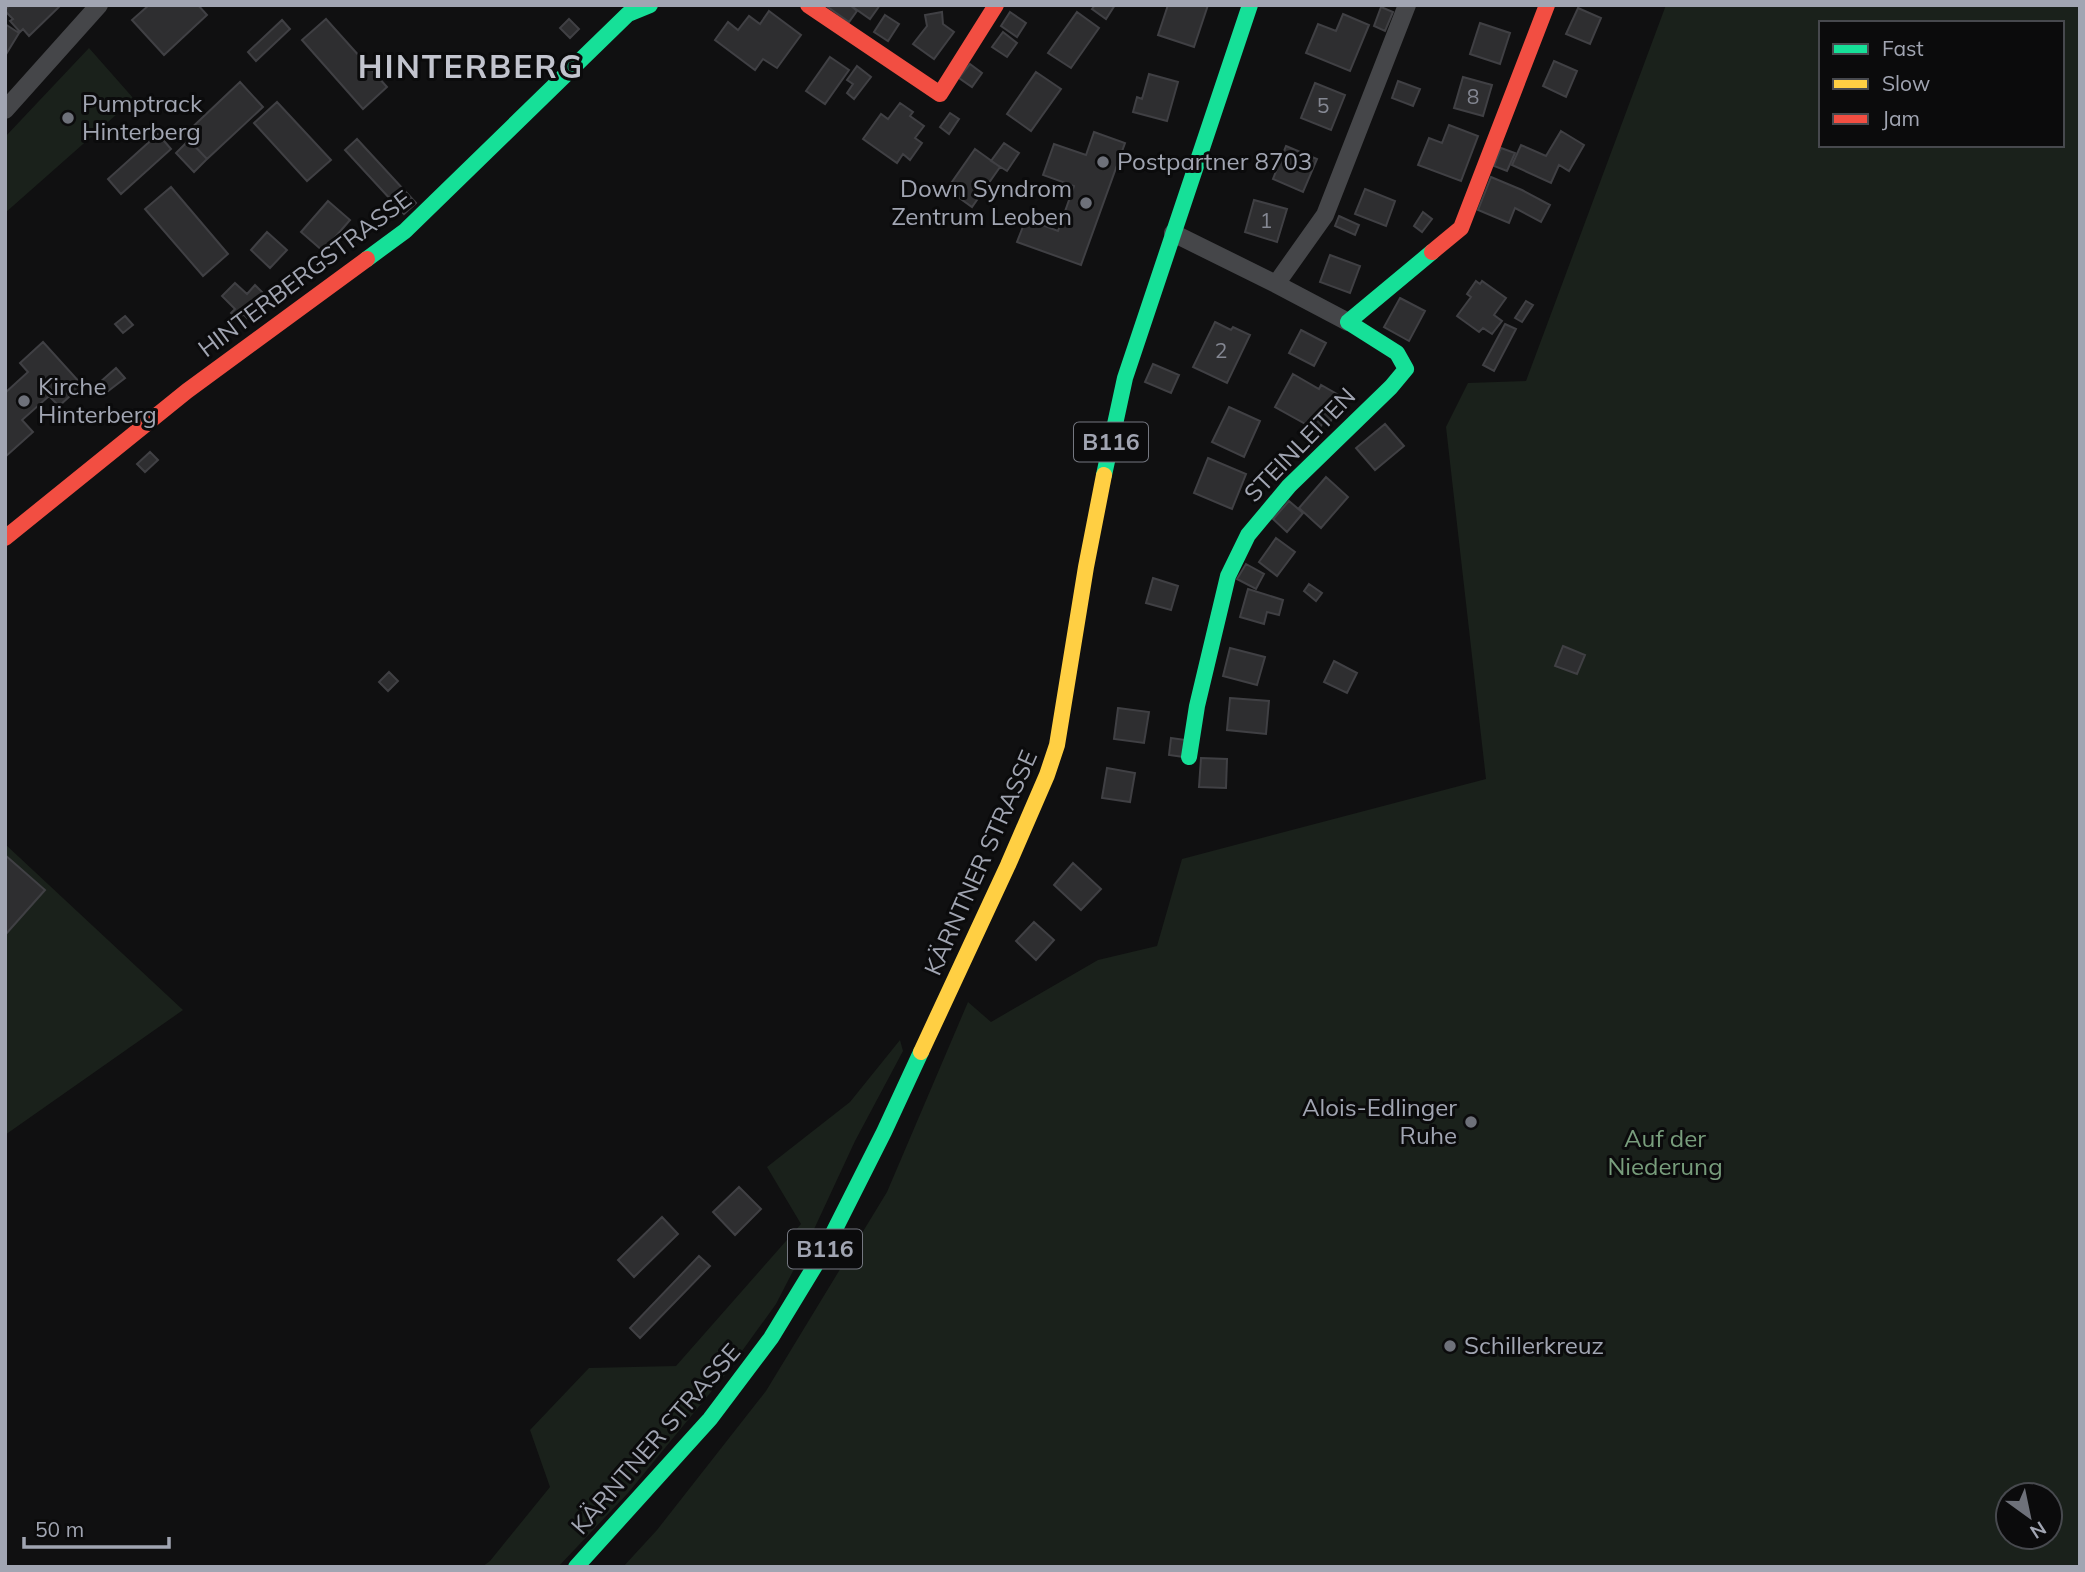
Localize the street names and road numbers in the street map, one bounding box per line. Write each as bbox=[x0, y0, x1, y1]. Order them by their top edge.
street label: HINTERBERGSTRASSE bbox=[192, 183, 417, 363]
street label: STEINLEITEN bbox=[1237, 381, 1361, 508]
road number: B116 bbox=[1074, 422, 1148, 462]
street label: KÄRNTNER STRASSE bbox=[917, 745, 1043, 980]
road number: B116 bbox=[788, 1230, 862, 1268]
street label: KÄRNTNER STRASSE bbox=[564, 1337, 746, 1540]

